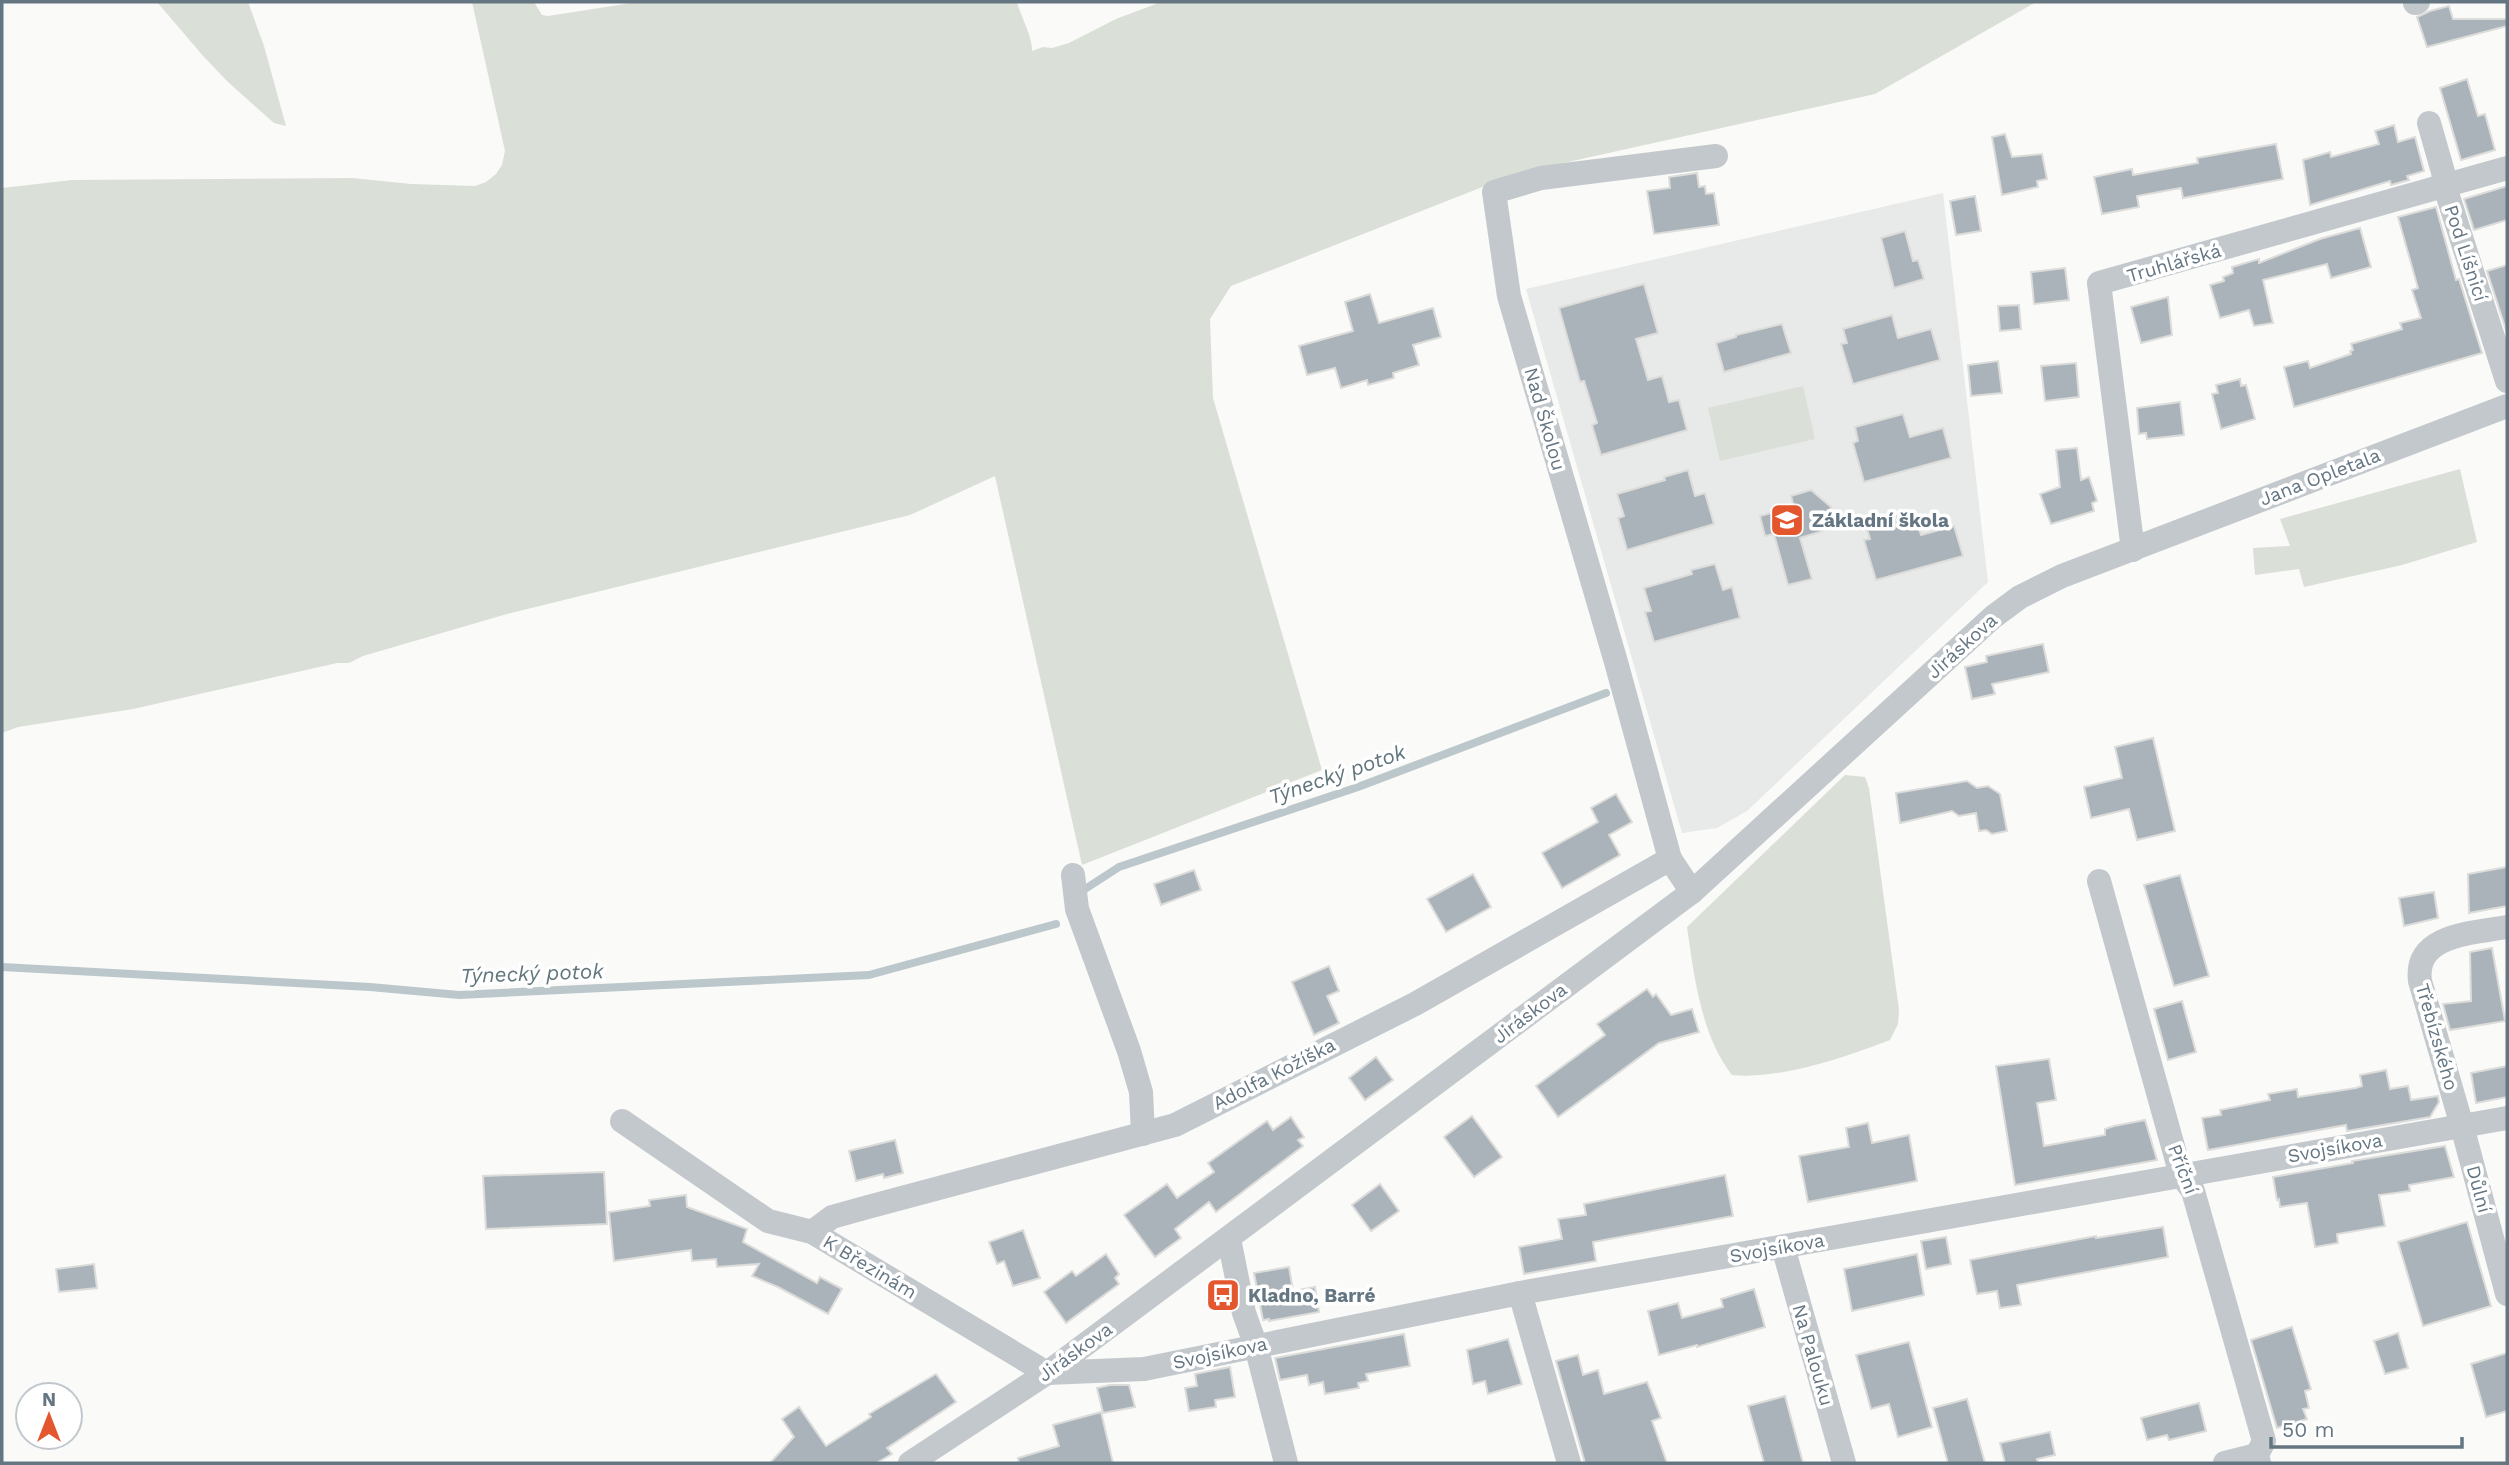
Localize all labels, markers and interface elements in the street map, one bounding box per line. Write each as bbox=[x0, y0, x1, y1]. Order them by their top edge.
street label: Pod Líšnicí bbox=[2440, 202, 2492, 304]
street label: Truhlářská bbox=[2124, 239, 2224, 287]
street label: Nad Školou bbox=[1519, 365, 1571, 473]
street label: Jana Opletala bbox=[2256, 443, 2384, 511]
school or university icon: Základní škola bbox=[1768, 501, 1806, 539]
place label: Základní škola bbox=[1812, 509, 1949, 532]
street label: Jiráskova bbox=[1922, 608, 2002, 683]
water label: Týnecký potok bbox=[1265, 739, 1409, 809]
water label: Týnecký potok bbox=[460, 958, 605, 988]
street label: Jiráskova bbox=[1489, 978, 1572, 1048]
street label: Třebízského bbox=[2411, 981, 2463, 1093]
street label: Adolfa Kožíška bbox=[1209, 1033, 1339, 1115]
street label: Svojsíkova bbox=[2286, 1128, 2384, 1168]
street label: Příční bbox=[2163, 1141, 2203, 1197]
street label: Důlní bbox=[2462, 1163, 2496, 1215]
street label: Svojsíkova bbox=[1728, 1228, 1826, 1268]
street label: K Březinám bbox=[819, 1230, 921, 1304]
bus stop icon: Kladno, Barré bbox=[1204, 1276, 1242, 1314]
place label: Kladno, Barré bbox=[1248, 1284, 1375, 1307]
street label: Na Palouku bbox=[1788, 1302, 1838, 1408]
street label: Jiráskova bbox=[1033, 1317, 1117, 1387]
street label: Svojsíkova bbox=[1171, 1332, 1269, 1374]
north arrow bbox=[14, 1381, 84, 1451]
text: N bbox=[42, 1388, 56, 1411]
scale bar bbox=[2271, 1406, 2462, 1450]
text: 50 m bbox=[2282, 1417, 2334, 1442]

